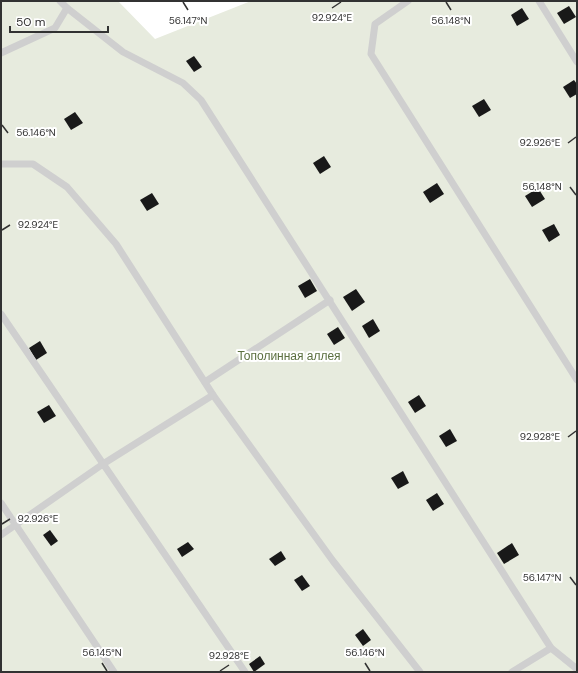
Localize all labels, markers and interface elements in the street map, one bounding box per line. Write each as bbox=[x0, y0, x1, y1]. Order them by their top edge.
scale bar bbox=[10, 8, 108, 34]
text: 92.924°E bbox=[312, 11, 353, 24]
text: 50 m bbox=[16, 14, 45, 30]
text: 56.147°N bbox=[169, 14, 207, 27]
text: 56.148°N bbox=[431, 14, 471, 27]
text: 56.146°N bbox=[16, 126, 56, 139]
text: 92.926°E bbox=[520, 136, 561, 149]
text: 56.148°N bbox=[522, 180, 562, 193]
text: 92.924°E bbox=[18, 218, 59, 231]
park label: Тополинная аллея bbox=[237, 348, 341, 364]
text: 92.928°E bbox=[520, 430, 561, 443]
text: 92.926°E bbox=[18, 512, 59, 525]
text: 56.147°N bbox=[523, 571, 561, 584]
text: 56.145°N bbox=[82, 646, 122, 659]
text: 56.146°N bbox=[345, 646, 385, 659]
text: 92.928°E bbox=[209, 649, 250, 662]

